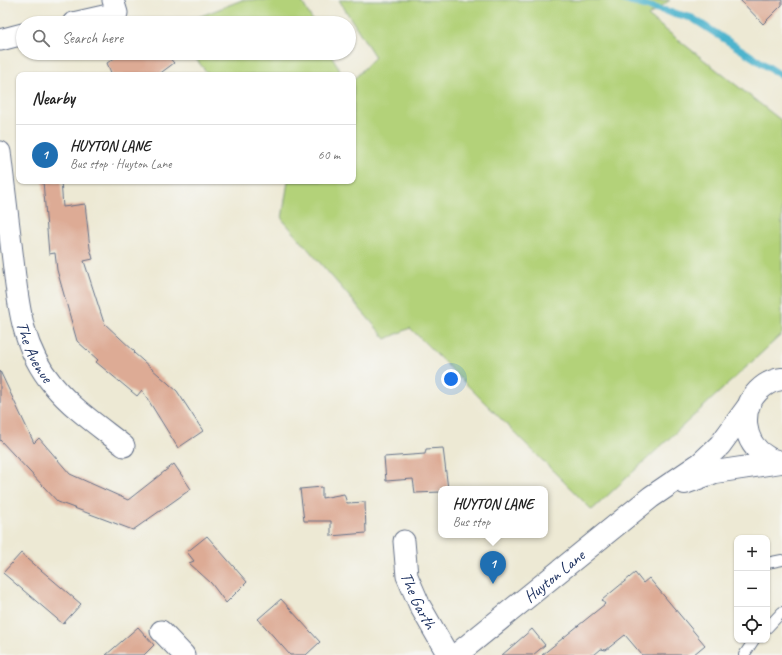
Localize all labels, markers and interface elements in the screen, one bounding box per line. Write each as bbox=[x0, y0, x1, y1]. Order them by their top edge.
search box bbox=[16, 16, 356, 60]
icon: search bbox=[30, 27, 52, 49]
text: Search here bbox=[62, 29, 123, 48]
text: Nearby bbox=[32, 88, 75, 109]
text: HUYTON LANE bbox=[70, 137, 151, 156]
text: 1 bbox=[42, 147, 48, 163]
text: 60 m bbox=[318, 147, 340, 163]
text: Bus stop · Huyton Lane bbox=[70, 156, 172, 172]
street label: The Avenue bbox=[12, 319, 59, 388]
your location bbox=[441, 369, 461, 389]
popup bbox=[438, 486, 548, 538]
text: HUYTON LANE bbox=[453, 495, 533, 514]
text: Bus stop bbox=[453, 514, 490, 530]
map controls bbox=[734, 535, 770, 643]
button: + bbox=[734, 535, 770, 571]
street label: Huyton Lane bbox=[519, 544, 590, 607]
pin: 1 bbox=[480, 551, 506, 584]
street label: The Garth bbox=[396, 569, 442, 633]
button: − bbox=[734, 571, 770, 607]
button: locate bbox=[734, 607, 770, 643]

